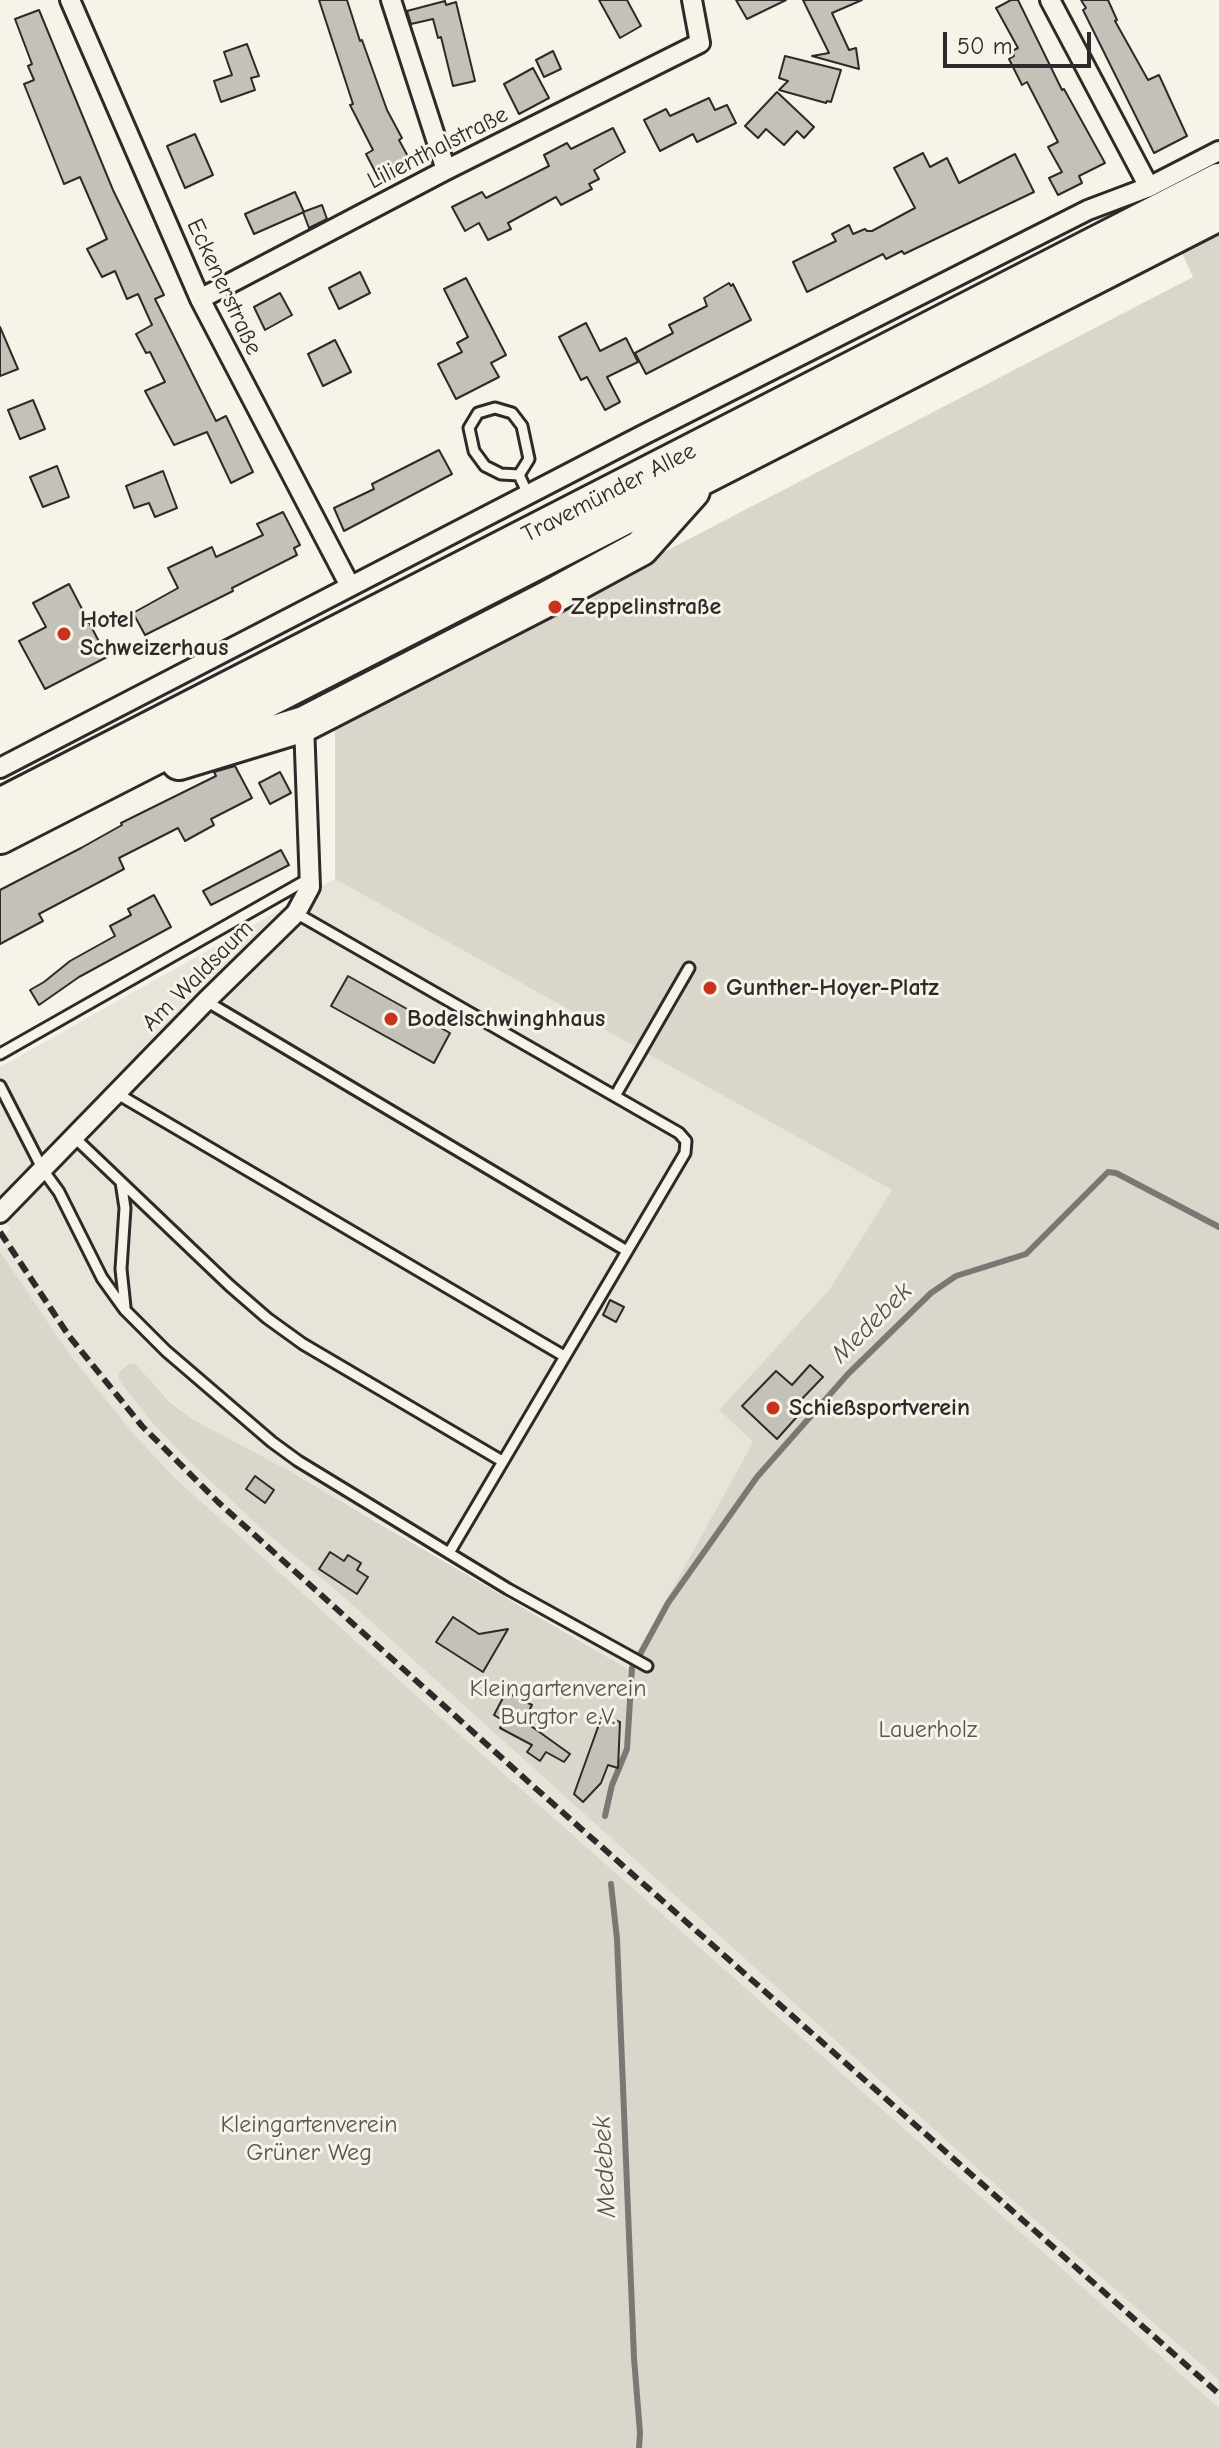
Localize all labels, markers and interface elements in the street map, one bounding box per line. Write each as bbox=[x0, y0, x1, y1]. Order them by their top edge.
scale bar bbox=[947, 16, 1095, 66]
text: 50 m bbox=[957, 32, 1013, 60]
street label: Lilienthalstraße bbox=[363, 100, 513, 196]
street label: Eckenerstraße bbox=[180, 214, 268, 360]
street label: Travemünder Allee bbox=[517, 437, 701, 549]
place label: Zeppelinstraße bbox=[571, 593, 721, 621]
marker: Zeppelinstraße bbox=[546, 598, 564, 616]
place label: Hotel Schweizerhaus bbox=[80, 606, 228, 662]
marker: Hotel Schweizerhaus bbox=[55, 625, 73, 643]
street label: Am Waldsaum bbox=[136, 914, 260, 1038]
place label: Gunther-Hoyer-Platz bbox=[726, 974, 939, 1002]
marker: Gunther-Hoyer-Platz bbox=[701, 979, 719, 997]
place label: Bodelschwinghhaus bbox=[407, 1005, 605, 1033]
marker: Bodelschwinghhaus bbox=[382, 1010, 400, 1028]
water label: Medebek bbox=[825, 1276, 919, 1370]
place label: Schießsportverein bbox=[789, 1394, 970, 1422]
marker: Schießsportverein bbox=[764, 1399, 782, 1417]
park label: Kleingartenverein Burgtor e.V. bbox=[470, 1675, 646, 1731]
park label: Lauerholz bbox=[878, 1716, 978, 1744]
park label: Kleingartenverein Grüner Weg bbox=[221, 2111, 397, 2167]
water label: Medebek bbox=[587, 2116, 623, 2218]

